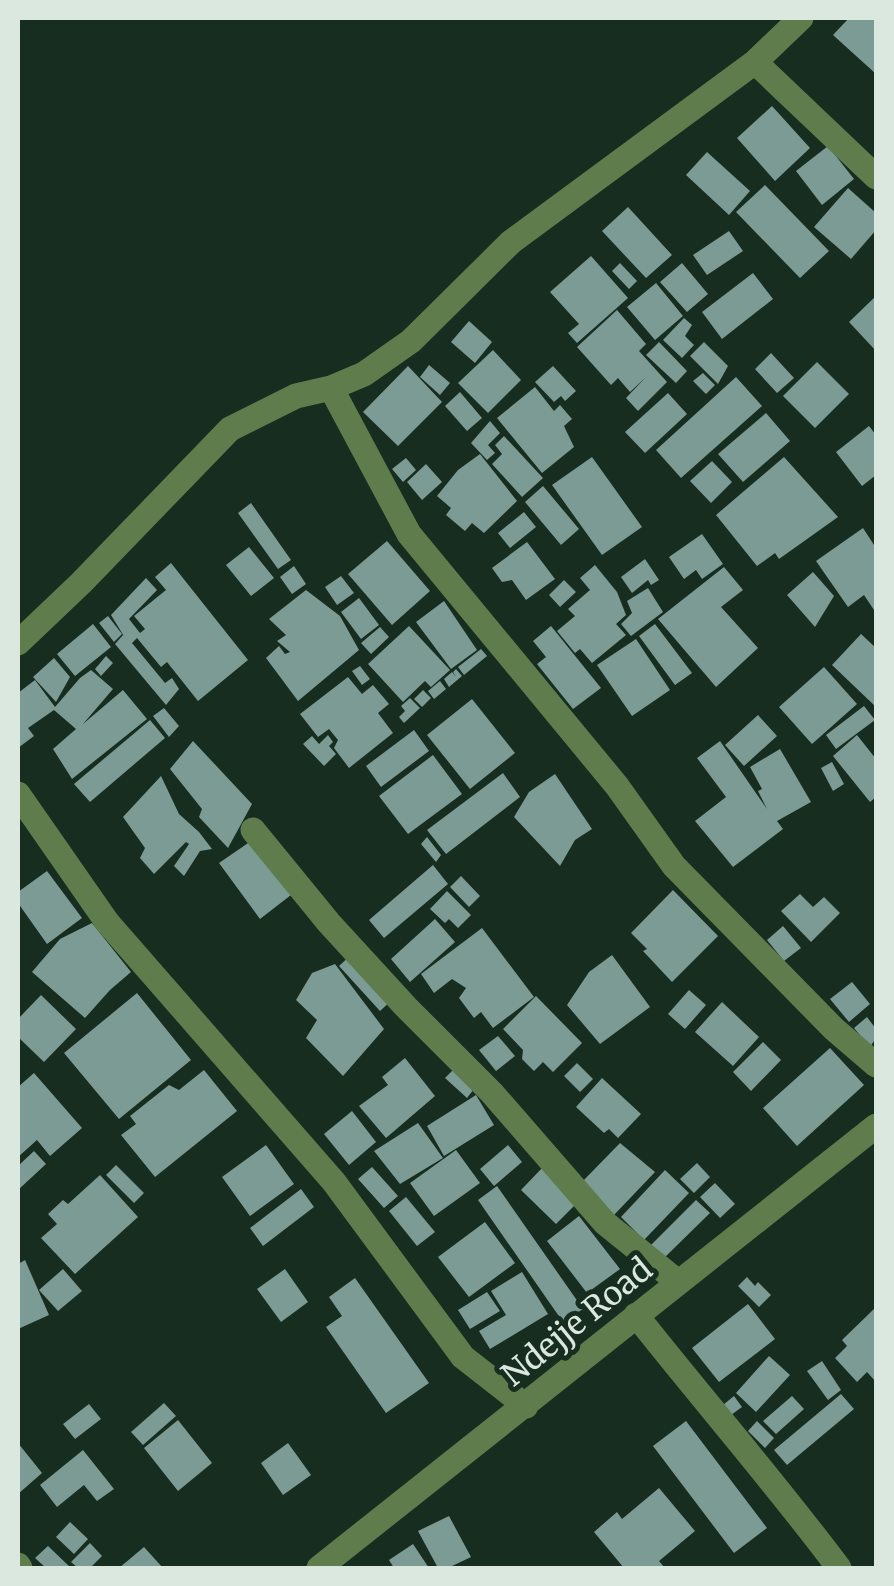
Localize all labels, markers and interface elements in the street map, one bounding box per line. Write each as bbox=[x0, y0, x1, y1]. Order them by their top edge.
street label: Ndejje Road bbox=[494, 1249, 660, 1395]

